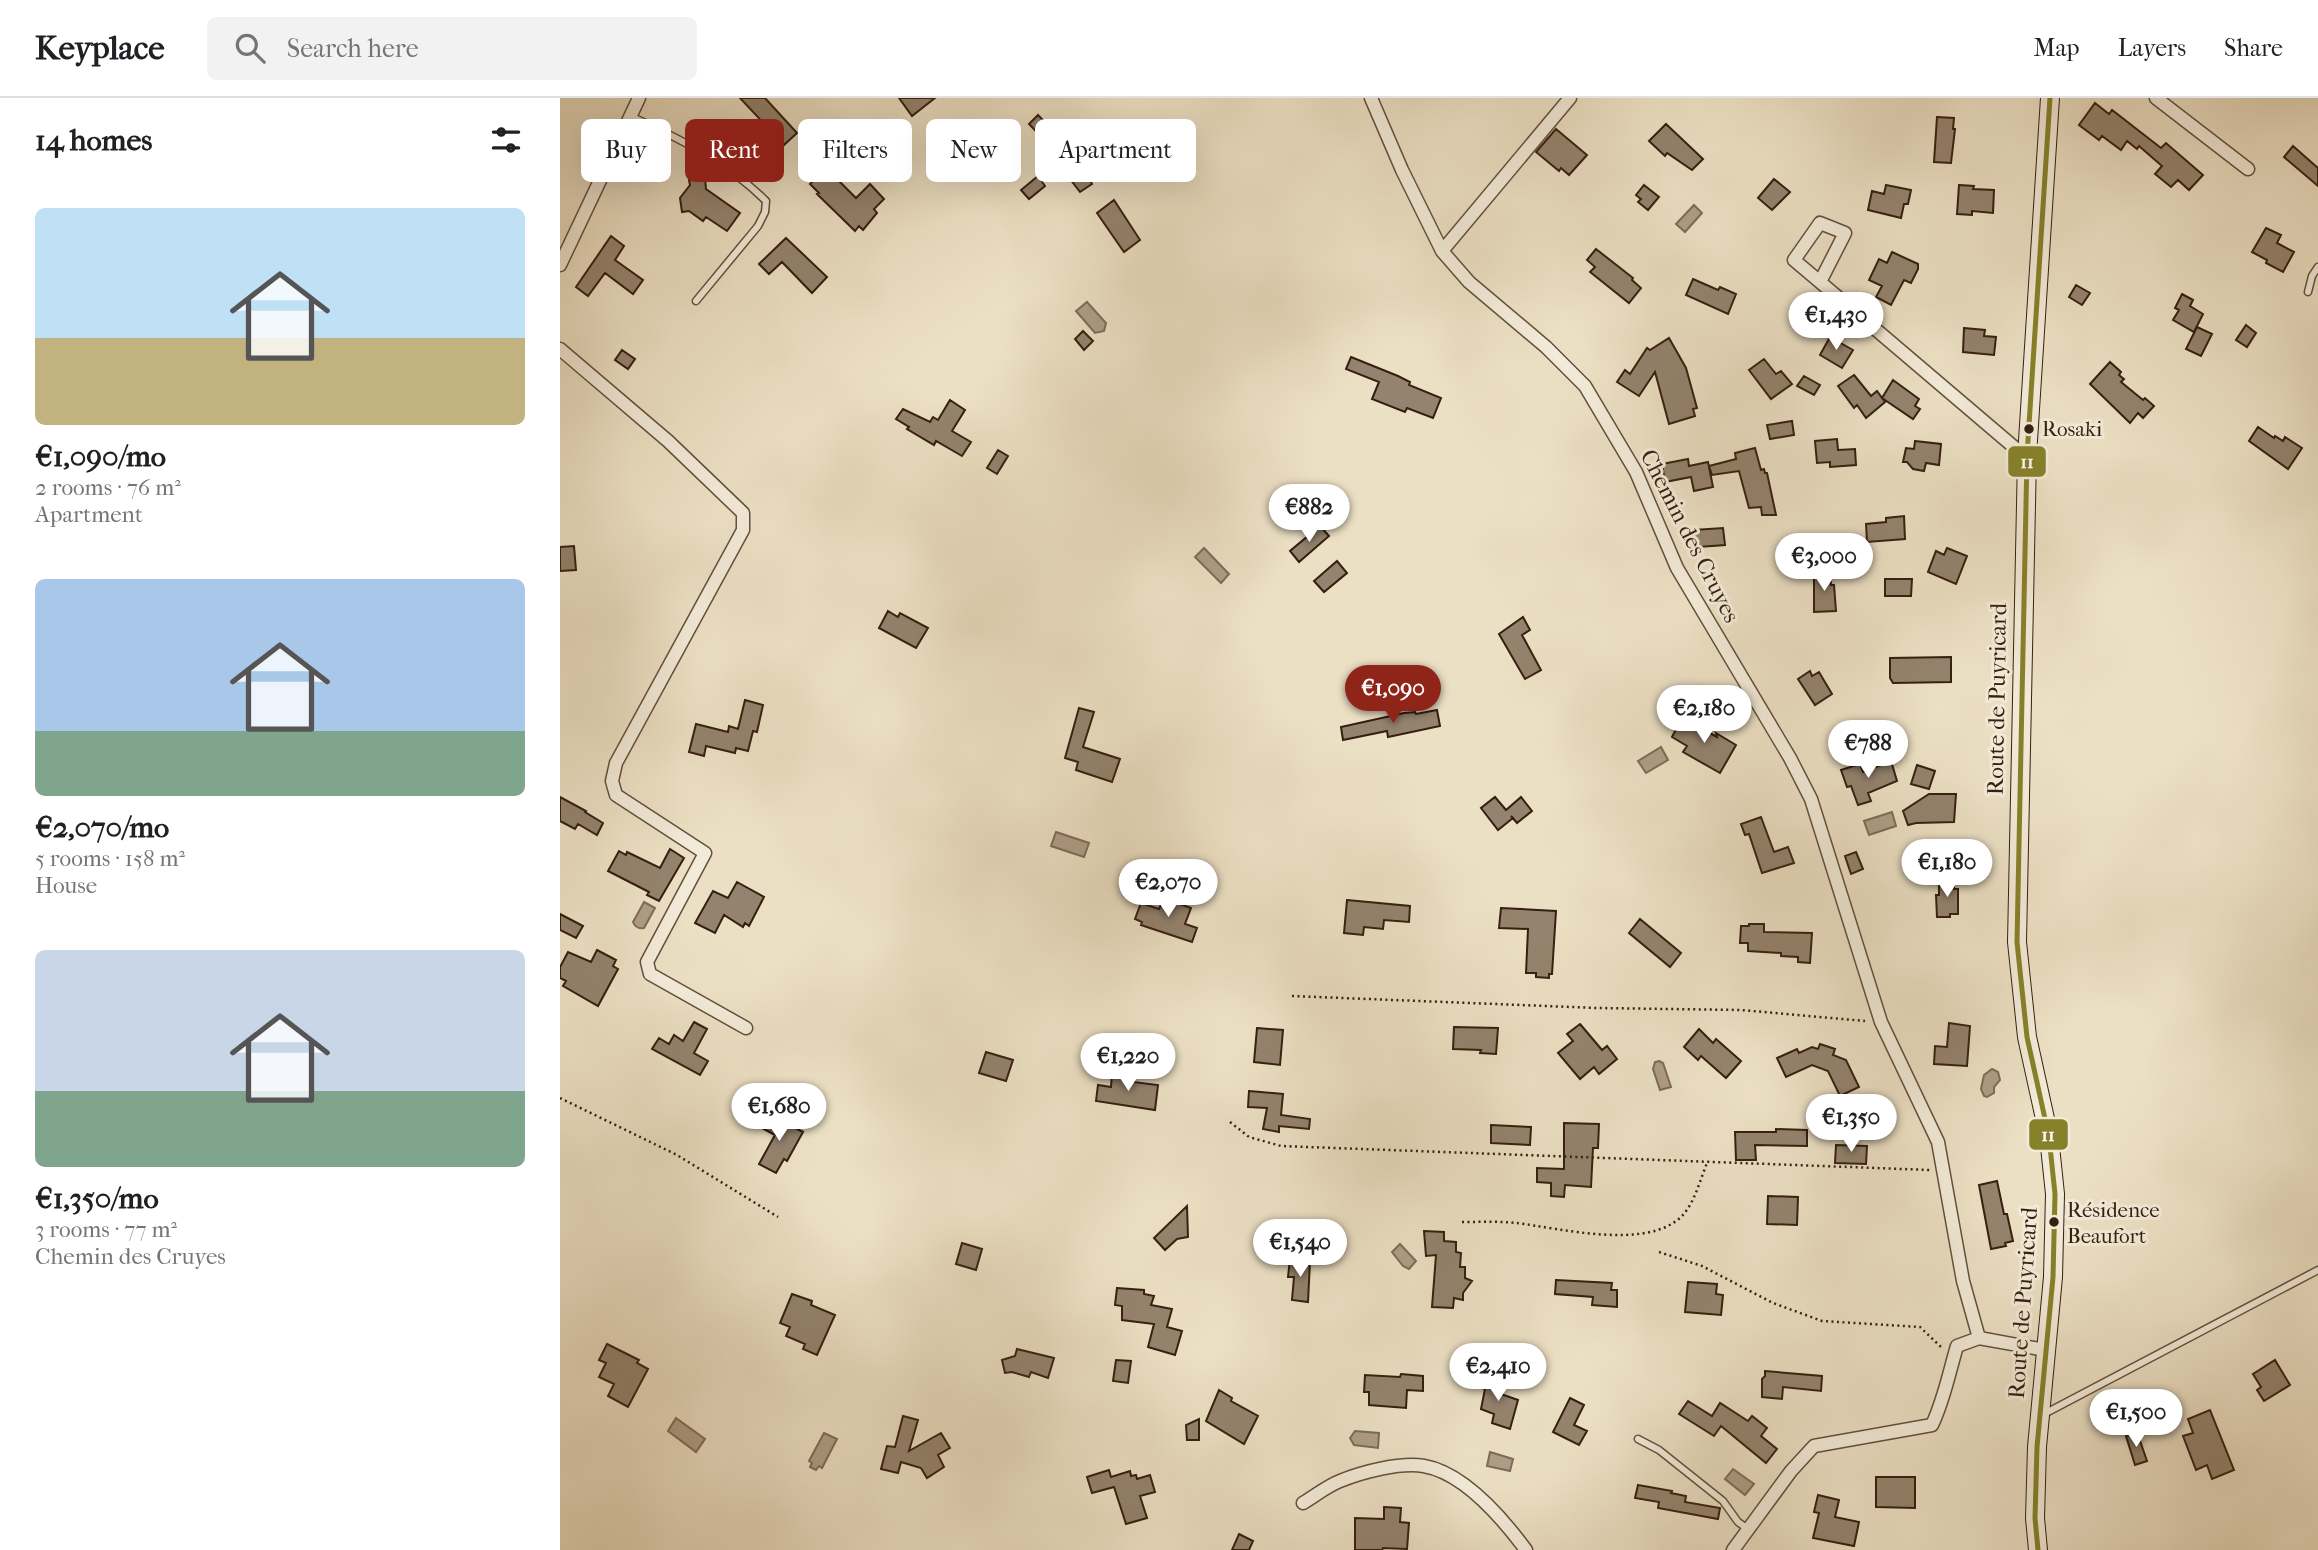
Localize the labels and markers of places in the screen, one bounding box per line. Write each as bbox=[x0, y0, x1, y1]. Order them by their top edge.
pin: €1,430 bbox=[1779, 292, 1893, 352]
place label: Rosaki bbox=[2042, 417, 2102, 441]
marker: Rosaki bbox=[2022, 422, 2036, 436]
pin: €882 bbox=[1268, 484, 1350, 544]
pin: €3,000 bbox=[1767, 533, 1881, 593]
pin: €1,090 bbox=[1336, 666, 1450, 725]
pin: €2,180 bbox=[1647, 686, 1761, 745]
pin: €788 bbox=[1827, 720, 1909, 780]
pin: €1,180 bbox=[1890, 840, 2004, 899]
pin: €2,070 bbox=[1111, 860, 1225, 919]
pin: €1,220 bbox=[1071, 1034, 1185, 1093]
pin: €1,680 bbox=[722, 1084, 836, 1143]
pin: €1,350 bbox=[1794, 1094, 1908, 1154]
place label: Résidence Beaufort bbox=[2067, 1198, 2160, 1248]
marker: Résidence Beaufort bbox=[2047, 1215, 2061, 1229]
pin: €1,540 bbox=[1243, 1220, 1357, 1279]
pin: €2,410 bbox=[1441, 1344, 1555, 1403]
pin: €1,500 bbox=[2079, 1390, 2193, 1449]

